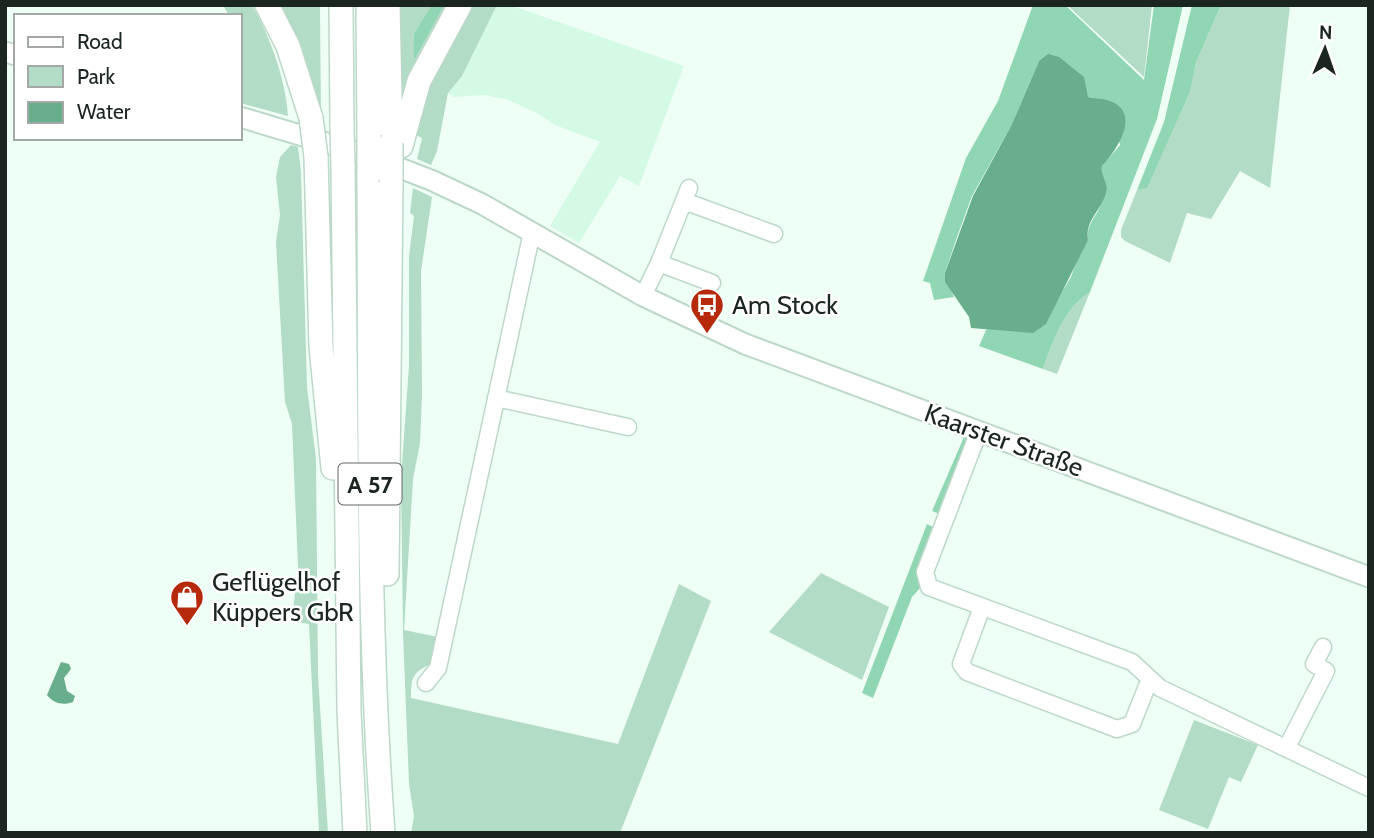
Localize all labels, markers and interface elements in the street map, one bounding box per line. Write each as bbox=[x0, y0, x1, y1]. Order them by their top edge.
legend bbox=[14, 14, 242, 140]
north arrow bbox=[1290, 14, 1360, 84]
text: N bbox=[1318, 21, 1333, 44]
text: Road bbox=[77, 29, 123, 54]
text: Park bbox=[77, 64, 115, 89]
text: Water bbox=[77, 99, 131, 124]
bus stop icon: Am Stock bbox=[688, 286, 726, 335]
place label: Am Stock bbox=[732, 289, 838, 321]
street label: Kaarster Straße bbox=[920, 396, 1088, 484]
road number: A 57 bbox=[338, 463, 402, 504]
place label: Geflügelhof Küppers GbR bbox=[212, 566, 354, 628]
shop icon: Geflügelhof Küppers GbR bbox=[168, 578, 206, 627]

